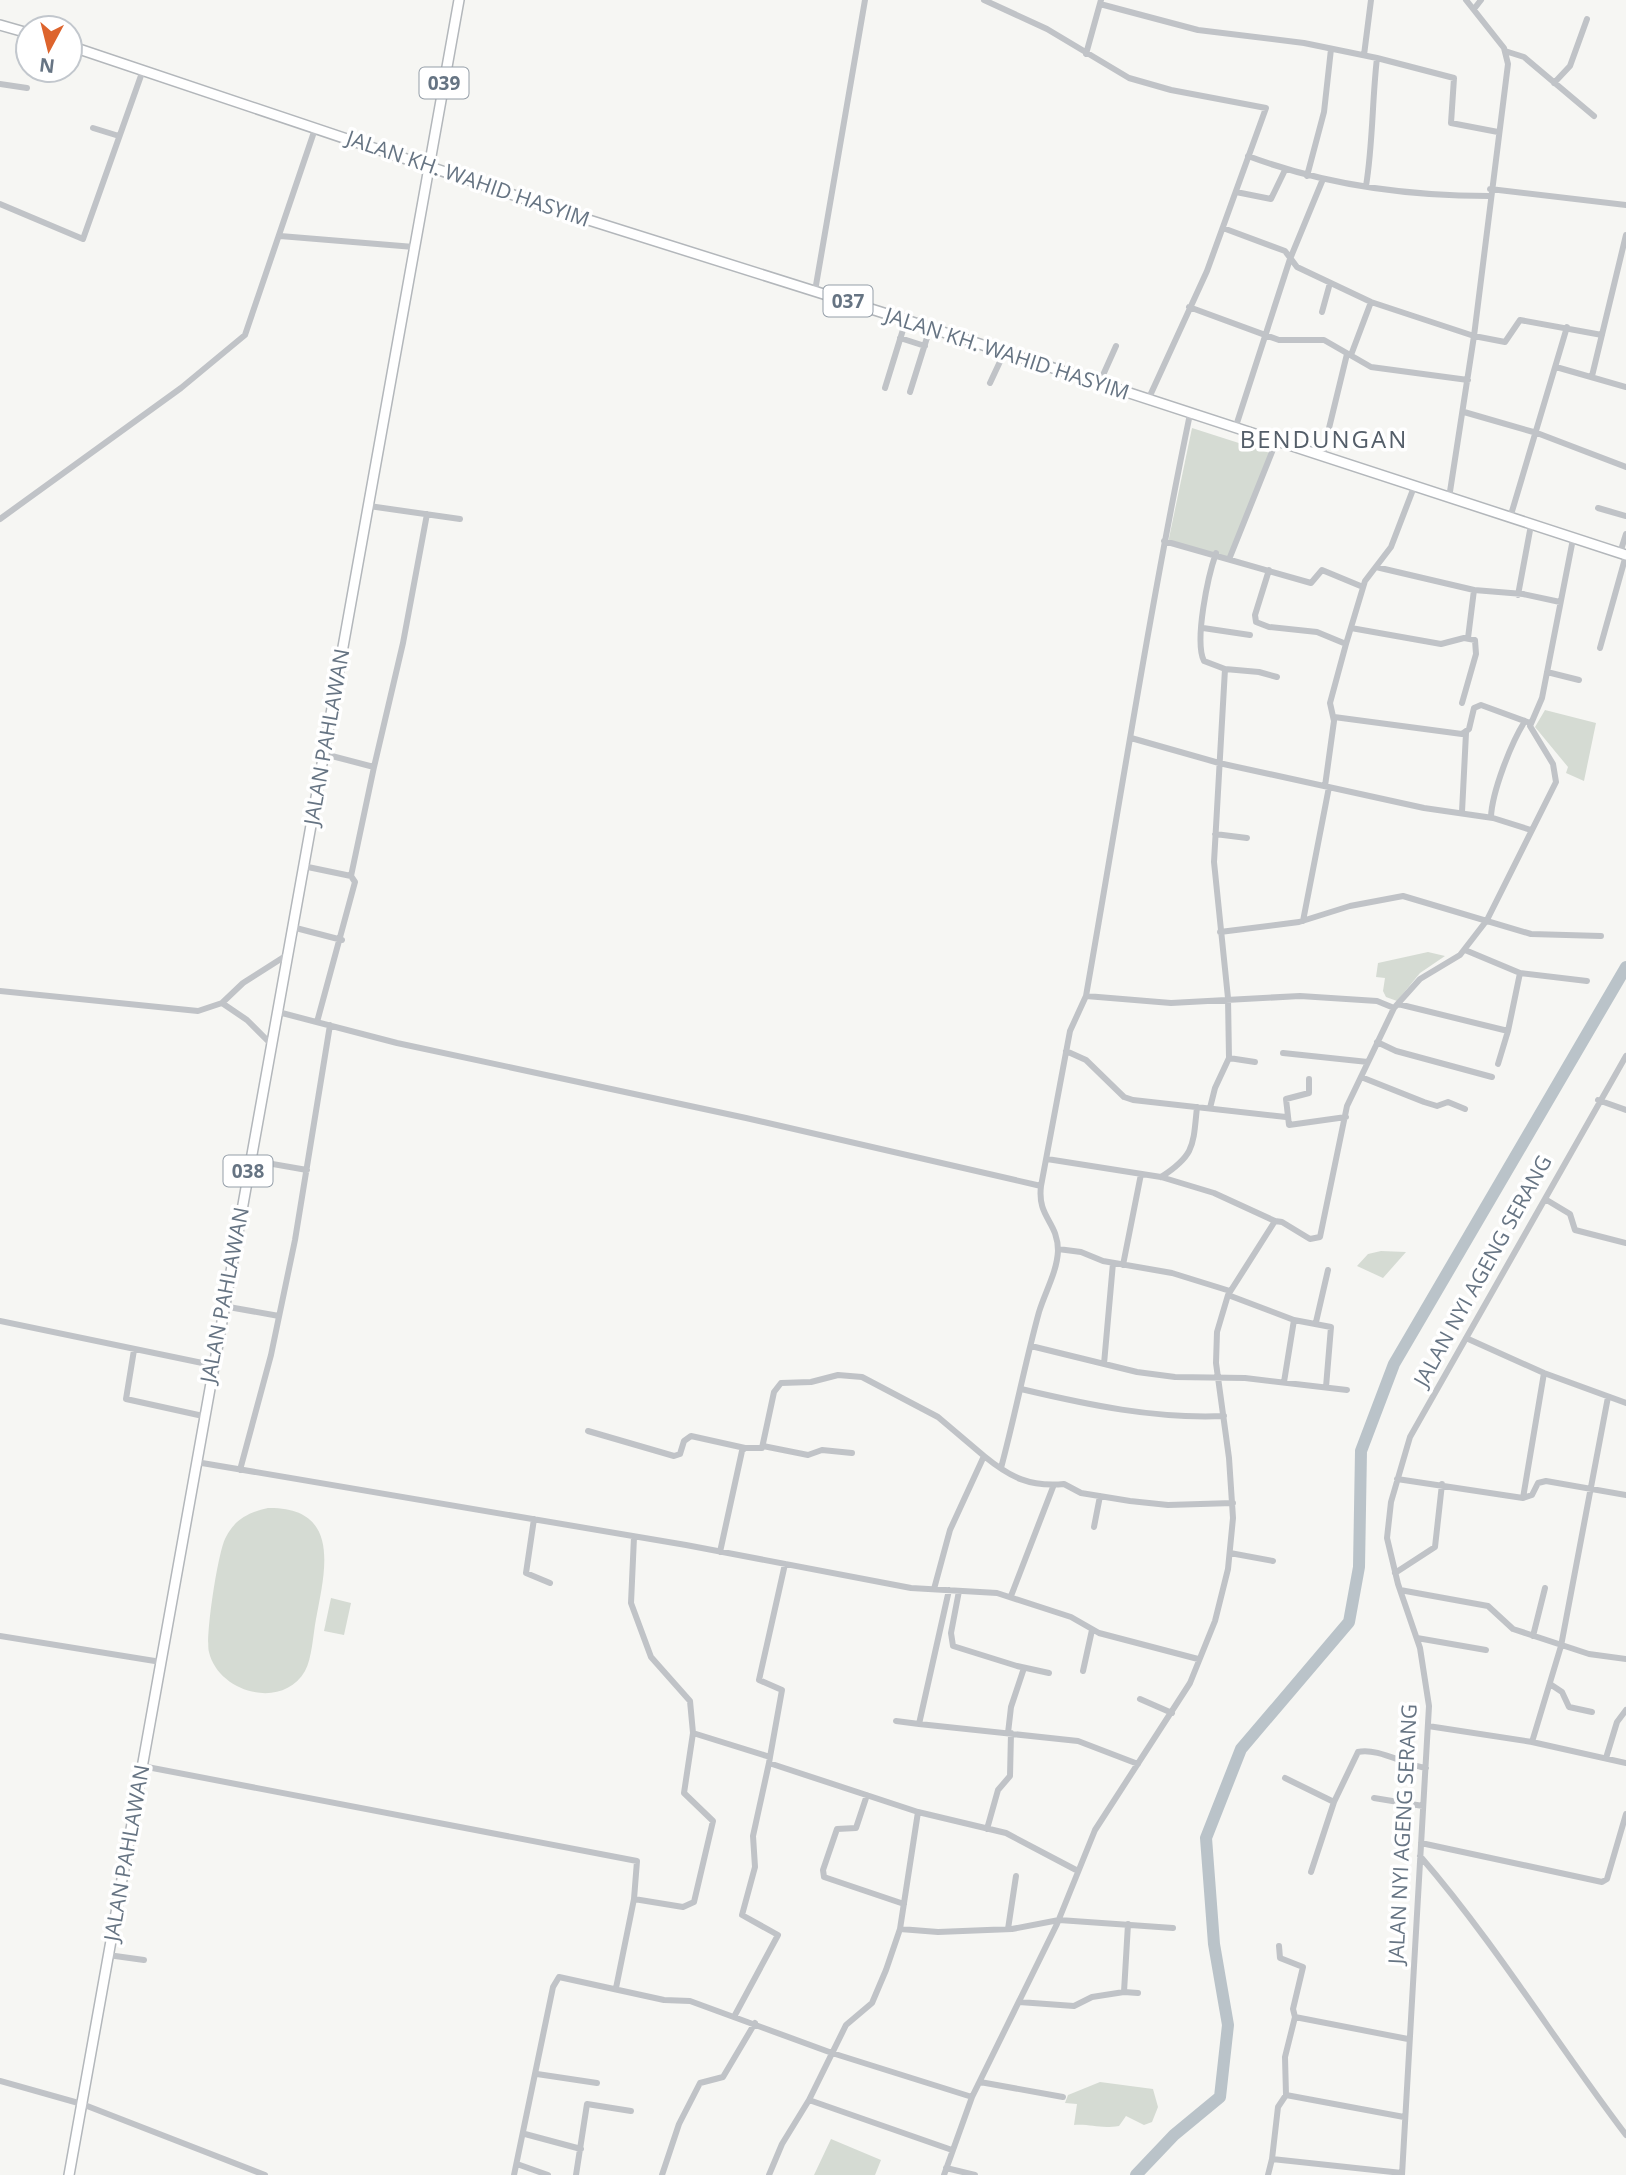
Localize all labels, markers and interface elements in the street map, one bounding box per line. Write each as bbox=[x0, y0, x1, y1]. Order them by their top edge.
north arrow bbox=[14, 14, 84, 84]
text: N bbox=[38, 52, 56, 80]
road number: 039 bbox=[420, 68, 468, 99]
street label: JALAN KH. WAHID HASYIM bbox=[341, 123, 594, 233]
road number: 037 bbox=[824, 286, 872, 316]
street label: JALAN KH. WAHID HASYIM bbox=[880, 300, 1133, 406]
district label: BENDUNGAN bbox=[1240, 422, 1408, 455]
street label: JALAN PAHLAWAN bbox=[296, 646, 355, 829]
street label: JALAN NYI AGENG SERANG bbox=[1406, 1150, 1558, 1393]
road number: 038 bbox=[224, 1156, 272, 1186]
street label: JALAN PAHLAWAN bbox=[193, 1205, 255, 1387]
street label: JALAN NYI AGENG SERANG bbox=[1381, 1703, 1423, 1967]
street label: JALAN PAHLAWAN bbox=[96, 1762, 155, 1945]

